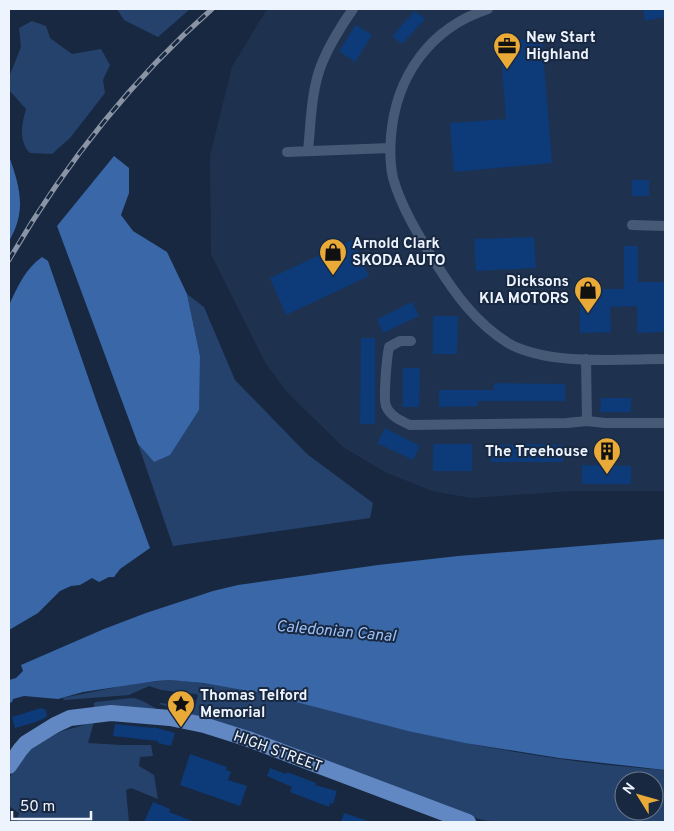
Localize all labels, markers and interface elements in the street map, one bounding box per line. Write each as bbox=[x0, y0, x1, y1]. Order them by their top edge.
place label: New Start Highland bbox=[526, 29, 596, 65]
office icon: New Start Highland bbox=[492, 31, 522, 70]
place label: Arnold Clark SKODA AUTO bbox=[352, 235, 446, 271]
shop icon: Arnold Clark SKODA AUTO bbox=[318, 237, 348, 276]
place label: Dicksons KIA MOTORS bbox=[479, 273, 569, 309]
shop icon: Dicksons KIA MOTORS bbox=[573, 275, 603, 314]
building icon: The Treehouse bbox=[592, 436, 622, 475]
place label: The Treehouse bbox=[485, 443, 588, 462]
water label: Caledonian Canal bbox=[275, 617, 397, 647]
place label: Thomas Telford Memorial bbox=[200, 687, 307, 723]
place icon: Thomas Telford Memorial bbox=[166, 689, 196, 728]
street label: HIGH STREET bbox=[231, 728, 324, 777]
north arrow bbox=[614, 771, 664, 821]
text: N bbox=[620, 780, 640, 798]
scale bar bbox=[12, 788, 91, 820]
text: 50 m bbox=[20, 798, 55, 817]

